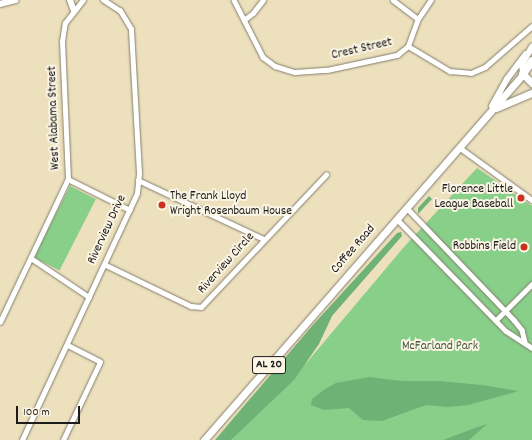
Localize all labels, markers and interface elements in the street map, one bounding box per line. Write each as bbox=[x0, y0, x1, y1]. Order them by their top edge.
street label: Crest Street bbox=[330, 35, 394, 65]
street label: West Alabama Street bbox=[45, 66, 65, 170]
place label: Florence Little League Baseball bbox=[435, 183, 513, 214]
place label: The Frank Lloyd Wright Rosenbaum House bbox=[170, 190, 292, 221]
street label: Riverview Drive bbox=[85, 193, 131, 267]
marker: Florence Little League Baseball bbox=[516, 193, 526, 203]
marker: The Frank Lloyd Wright Rosenbaum House bbox=[157, 200, 167, 210]
street label: Coffee Road bbox=[329, 222, 379, 278]
street label: Riverview Circle bbox=[195, 230, 259, 298]
place label: Robbins Field bbox=[453, 239, 516, 255]
marker: Robbins Field bbox=[519, 242, 529, 252]
park label: McFarland Park bbox=[402, 339, 478, 355]
road number: AL 20 bbox=[252, 355, 286, 375]
scale bar bbox=[18, 398, 82, 424]
text: 100 m bbox=[23, 404, 50, 421]

